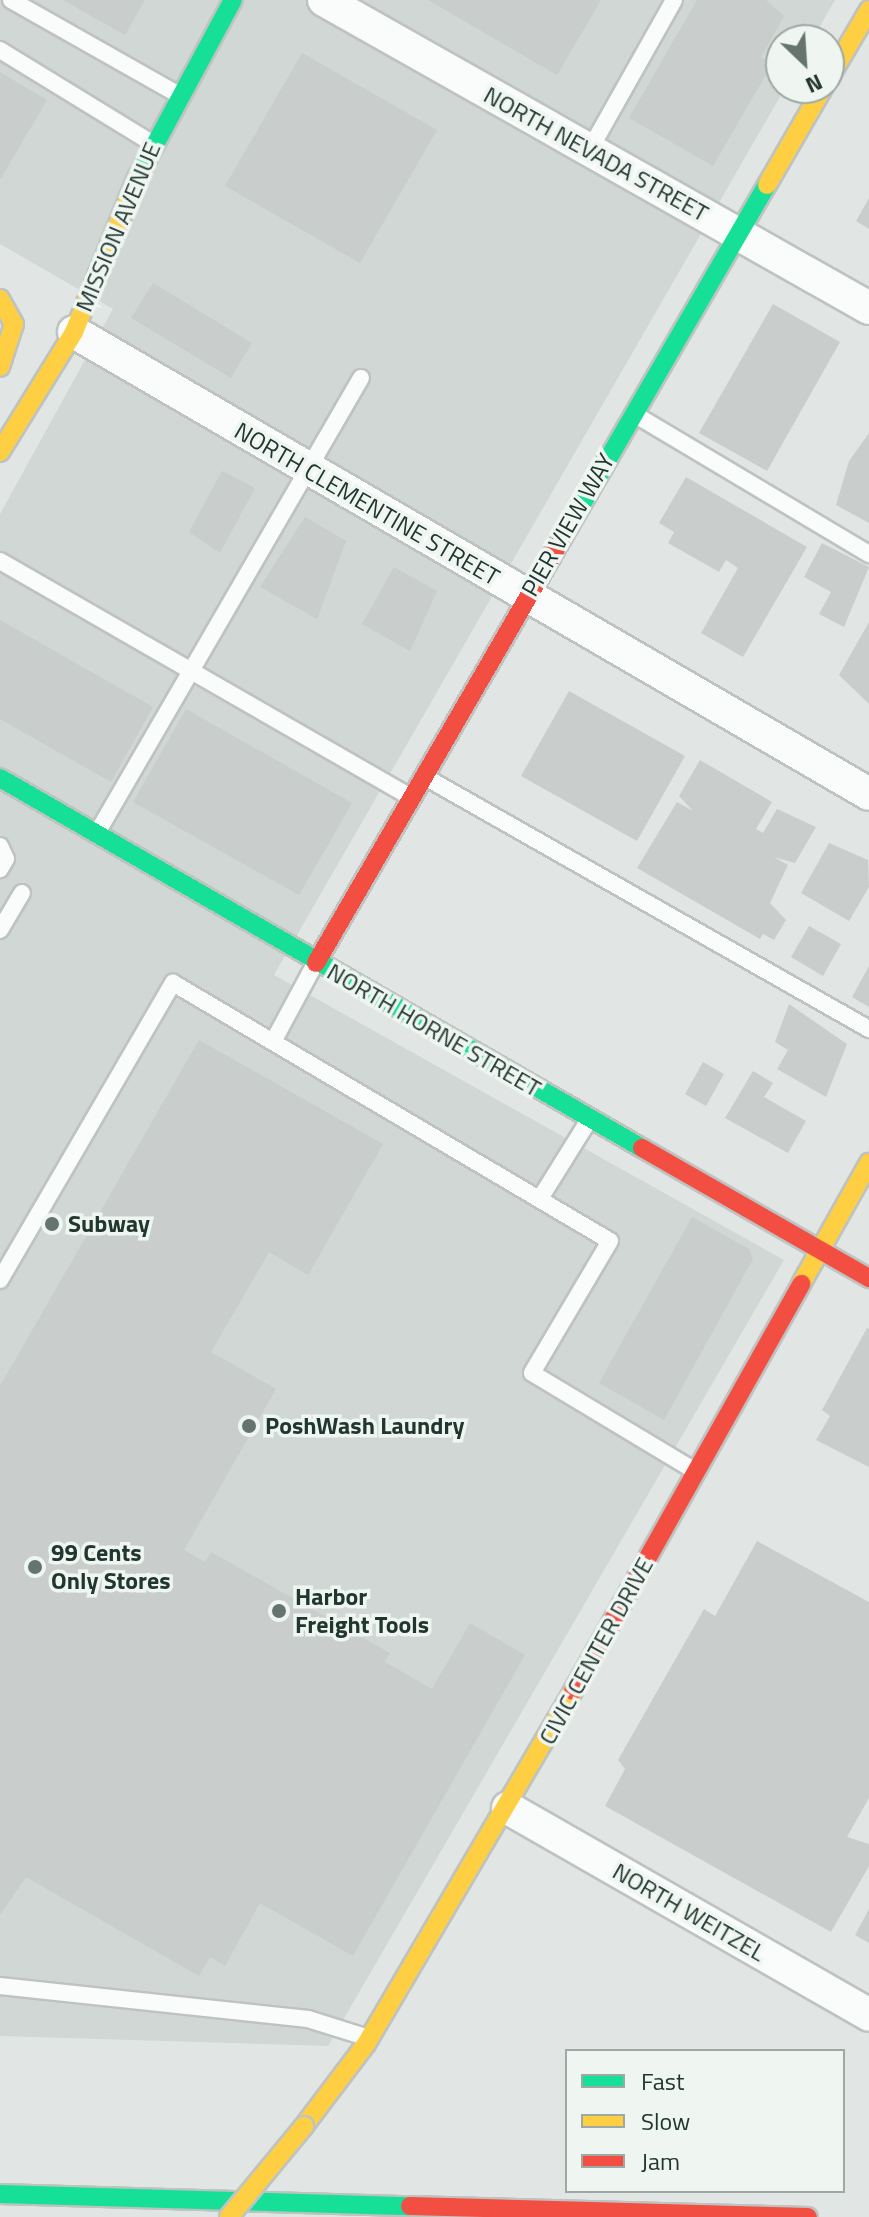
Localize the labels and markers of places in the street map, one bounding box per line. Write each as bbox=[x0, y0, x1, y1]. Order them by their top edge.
place label: Subway bbox=[68, 1210, 150, 1238]
marker: Subway bbox=[43, 1215, 61, 1233]
place label: PoshWash Laundry bbox=[265, 1412, 464, 1440]
marker: PoshWash Laundry bbox=[240, 1417, 258, 1435]
place label: 99 Cents Only Stores bbox=[51, 1539, 171, 1595]
marker: 99 Cents Only Stores bbox=[26, 1558, 44, 1576]
place label: Harbor Freight Tools bbox=[295, 1583, 429, 1639]
marker: Harbor Freight Tools bbox=[270, 1602, 288, 1620]

